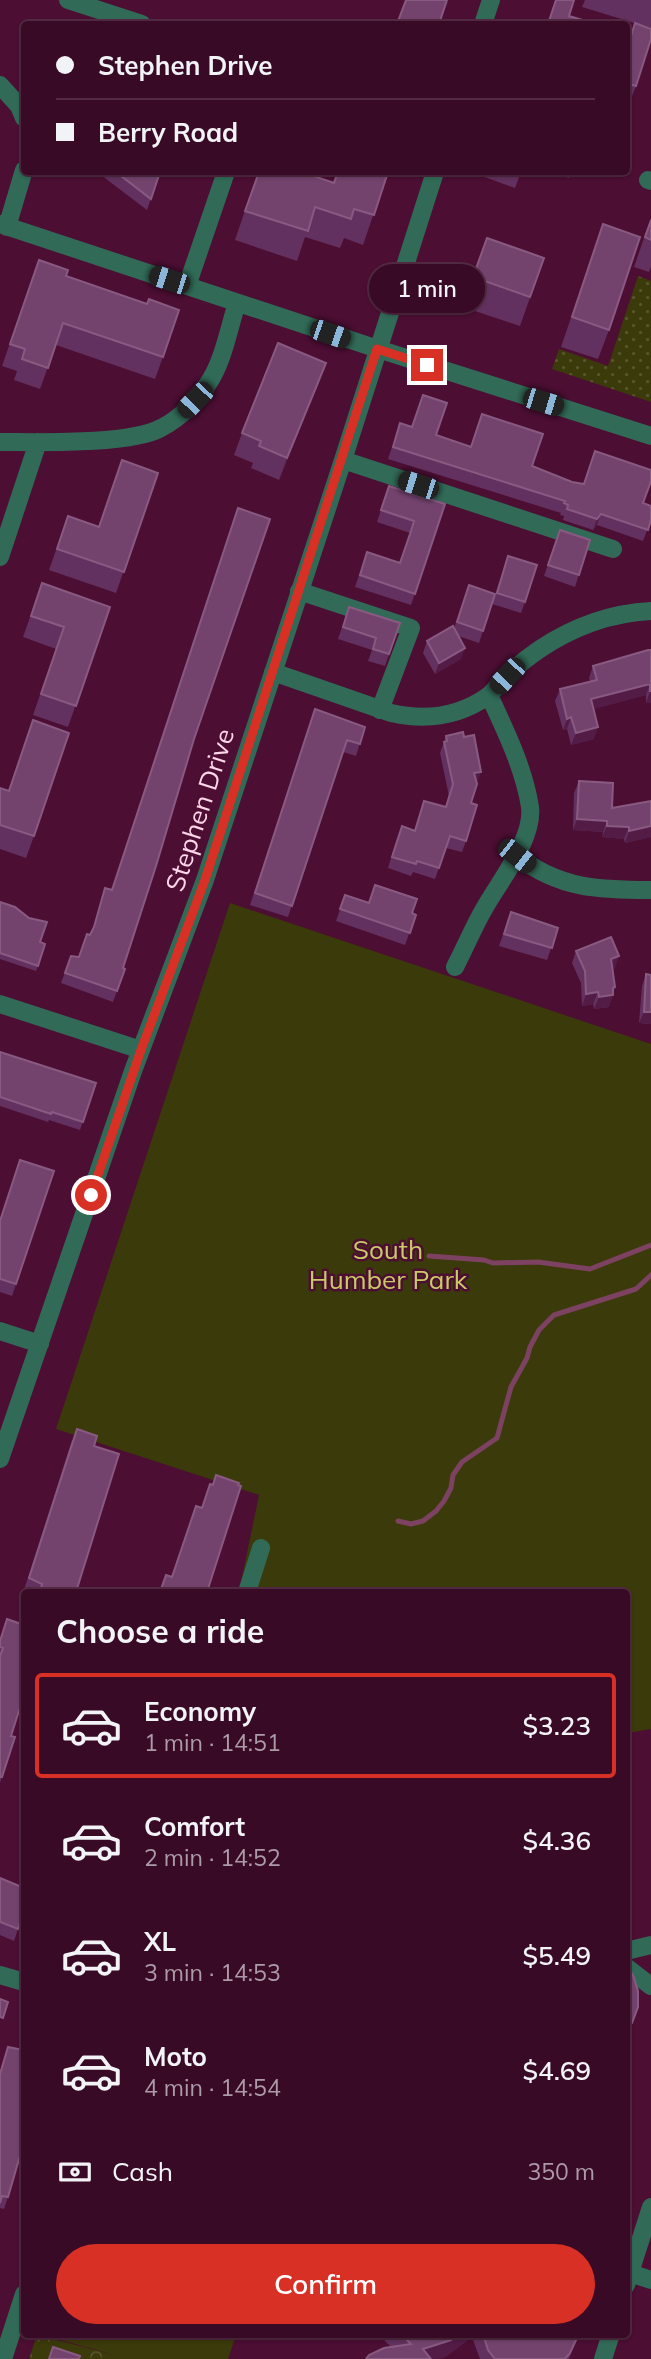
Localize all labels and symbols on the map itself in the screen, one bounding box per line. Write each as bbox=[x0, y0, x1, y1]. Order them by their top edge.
car bbox=[146, 264, 193, 296]
callout: 1 min bbox=[369, 264, 485, 312]
car bbox=[307, 317, 354, 351]
route end bbox=[411, 349, 443, 381]
car bbox=[173, 378, 218, 422]
car bbox=[520, 386, 567, 418]
car bbox=[395, 469, 442, 501]
car bbox=[485, 653, 530, 699]
street label: Stephen Drive bbox=[158, 724, 241, 895]
car bbox=[494, 835, 541, 877]
route start bbox=[75, 1179, 107, 1211]
park label: South Humber Park bbox=[309, 1233, 468, 1296]

